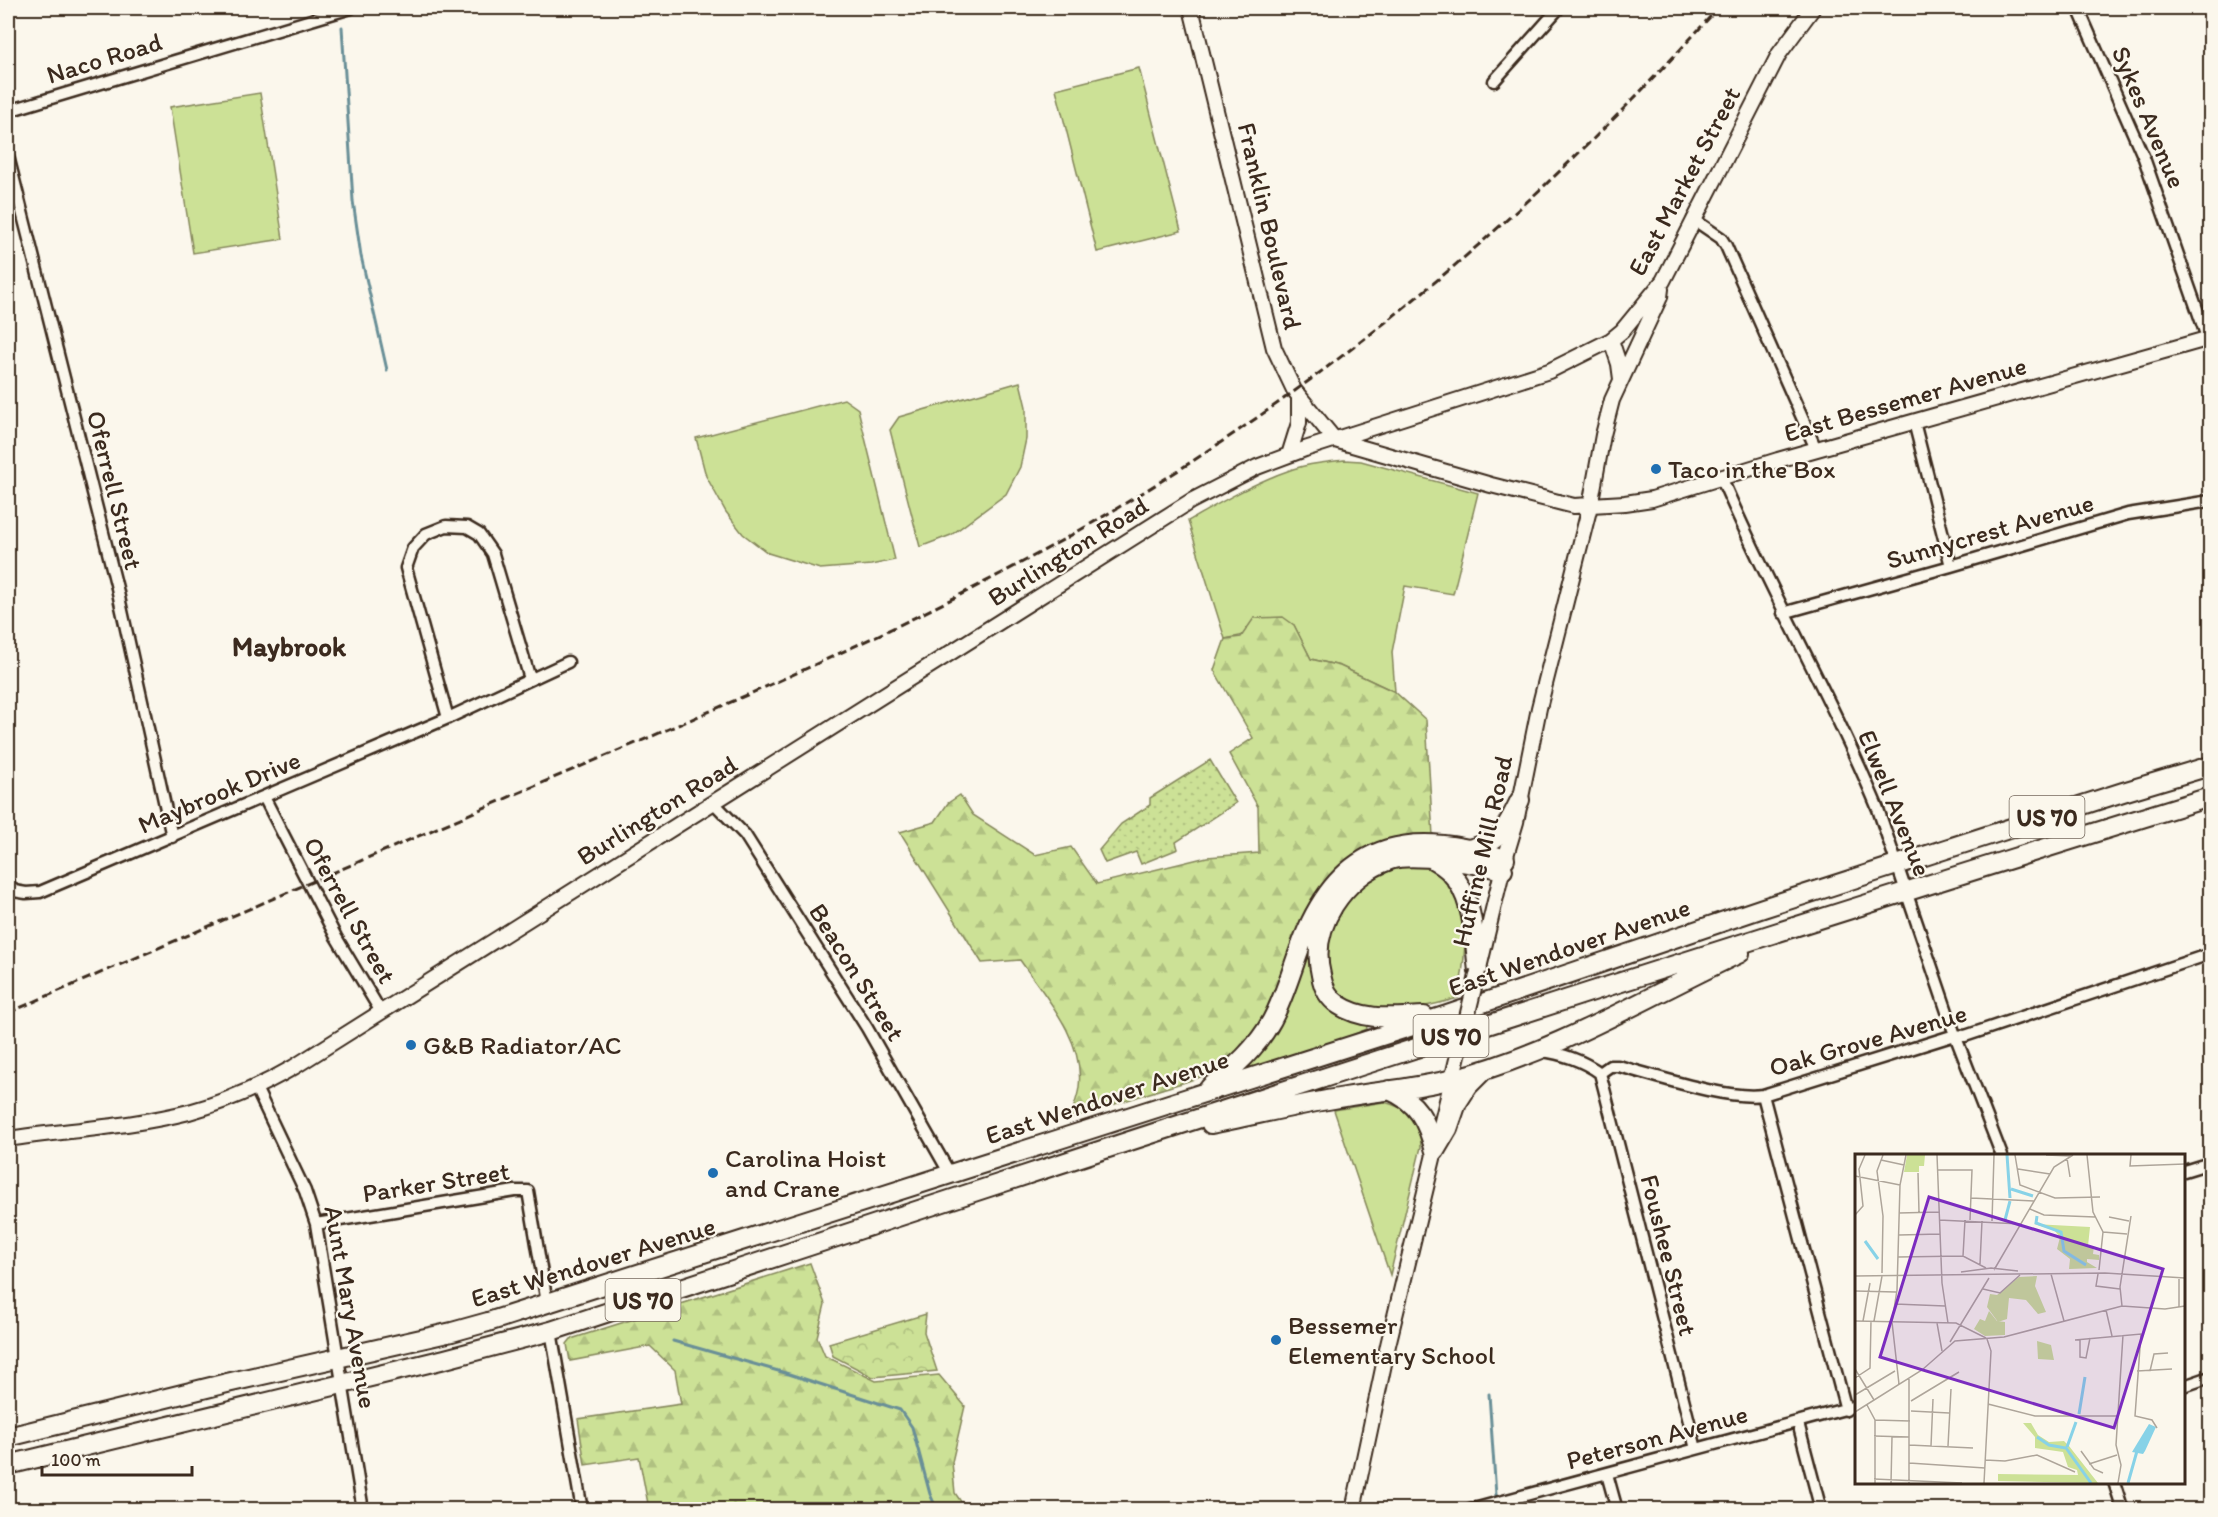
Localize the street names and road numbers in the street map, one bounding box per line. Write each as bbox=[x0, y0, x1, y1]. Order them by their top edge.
street label: Naco Road bbox=[42, 25, 166, 91]
street label: Sykes Avenue bbox=[2105, 41, 2193, 193]
street label: East Market Street bbox=[1621, 81, 1747, 281]
street label: Franklin Boulevard bbox=[1231, 119, 1309, 333]
street label: East Bessemer Avenue bbox=[1780, 349, 2030, 449]
street label: Oferrell Street bbox=[80, 407, 150, 573]
street label: Sunnycrest Avenue bbox=[1883, 486, 2097, 576]
street label: Burlington Road bbox=[982, 489, 1155, 613]
street label: Elwell Avenue bbox=[1851, 725, 1939, 881]
street label: Maybrook Drive bbox=[133, 743, 305, 841]
street label: Burlington Road bbox=[571, 748, 744, 872]
street label: Huffine Mill Road bbox=[1444, 752, 1520, 950]
road number: US 70 bbox=[2010, 796, 2084, 838]
street label: Oferrell Street bbox=[297, 831, 404, 989]
street label: East Wendover Avenue bbox=[1444, 891, 1694, 1003]
street label: Beacon Street bbox=[802, 897, 912, 1047]
street label: Oak Grove Avenue bbox=[1765, 996, 1971, 1084]
road number: US 70 bbox=[1414, 1015, 1488, 1057]
street label: East Wendover Avenue bbox=[981, 1043, 1233, 1151]
street label: Parker Street bbox=[360, 1155, 512, 1209]
street label: Foushee Street bbox=[1634, 1171, 1705, 1339]
street label: Aunt Mary Avenue bbox=[317, 1203, 385, 1411]
street label: East Wendover Avenue bbox=[467, 1210, 719, 1314]
road number: US 70 bbox=[606, 1279, 680, 1321]
street label: Peterson Avenue bbox=[1563, 1397, 1751, 1477]

